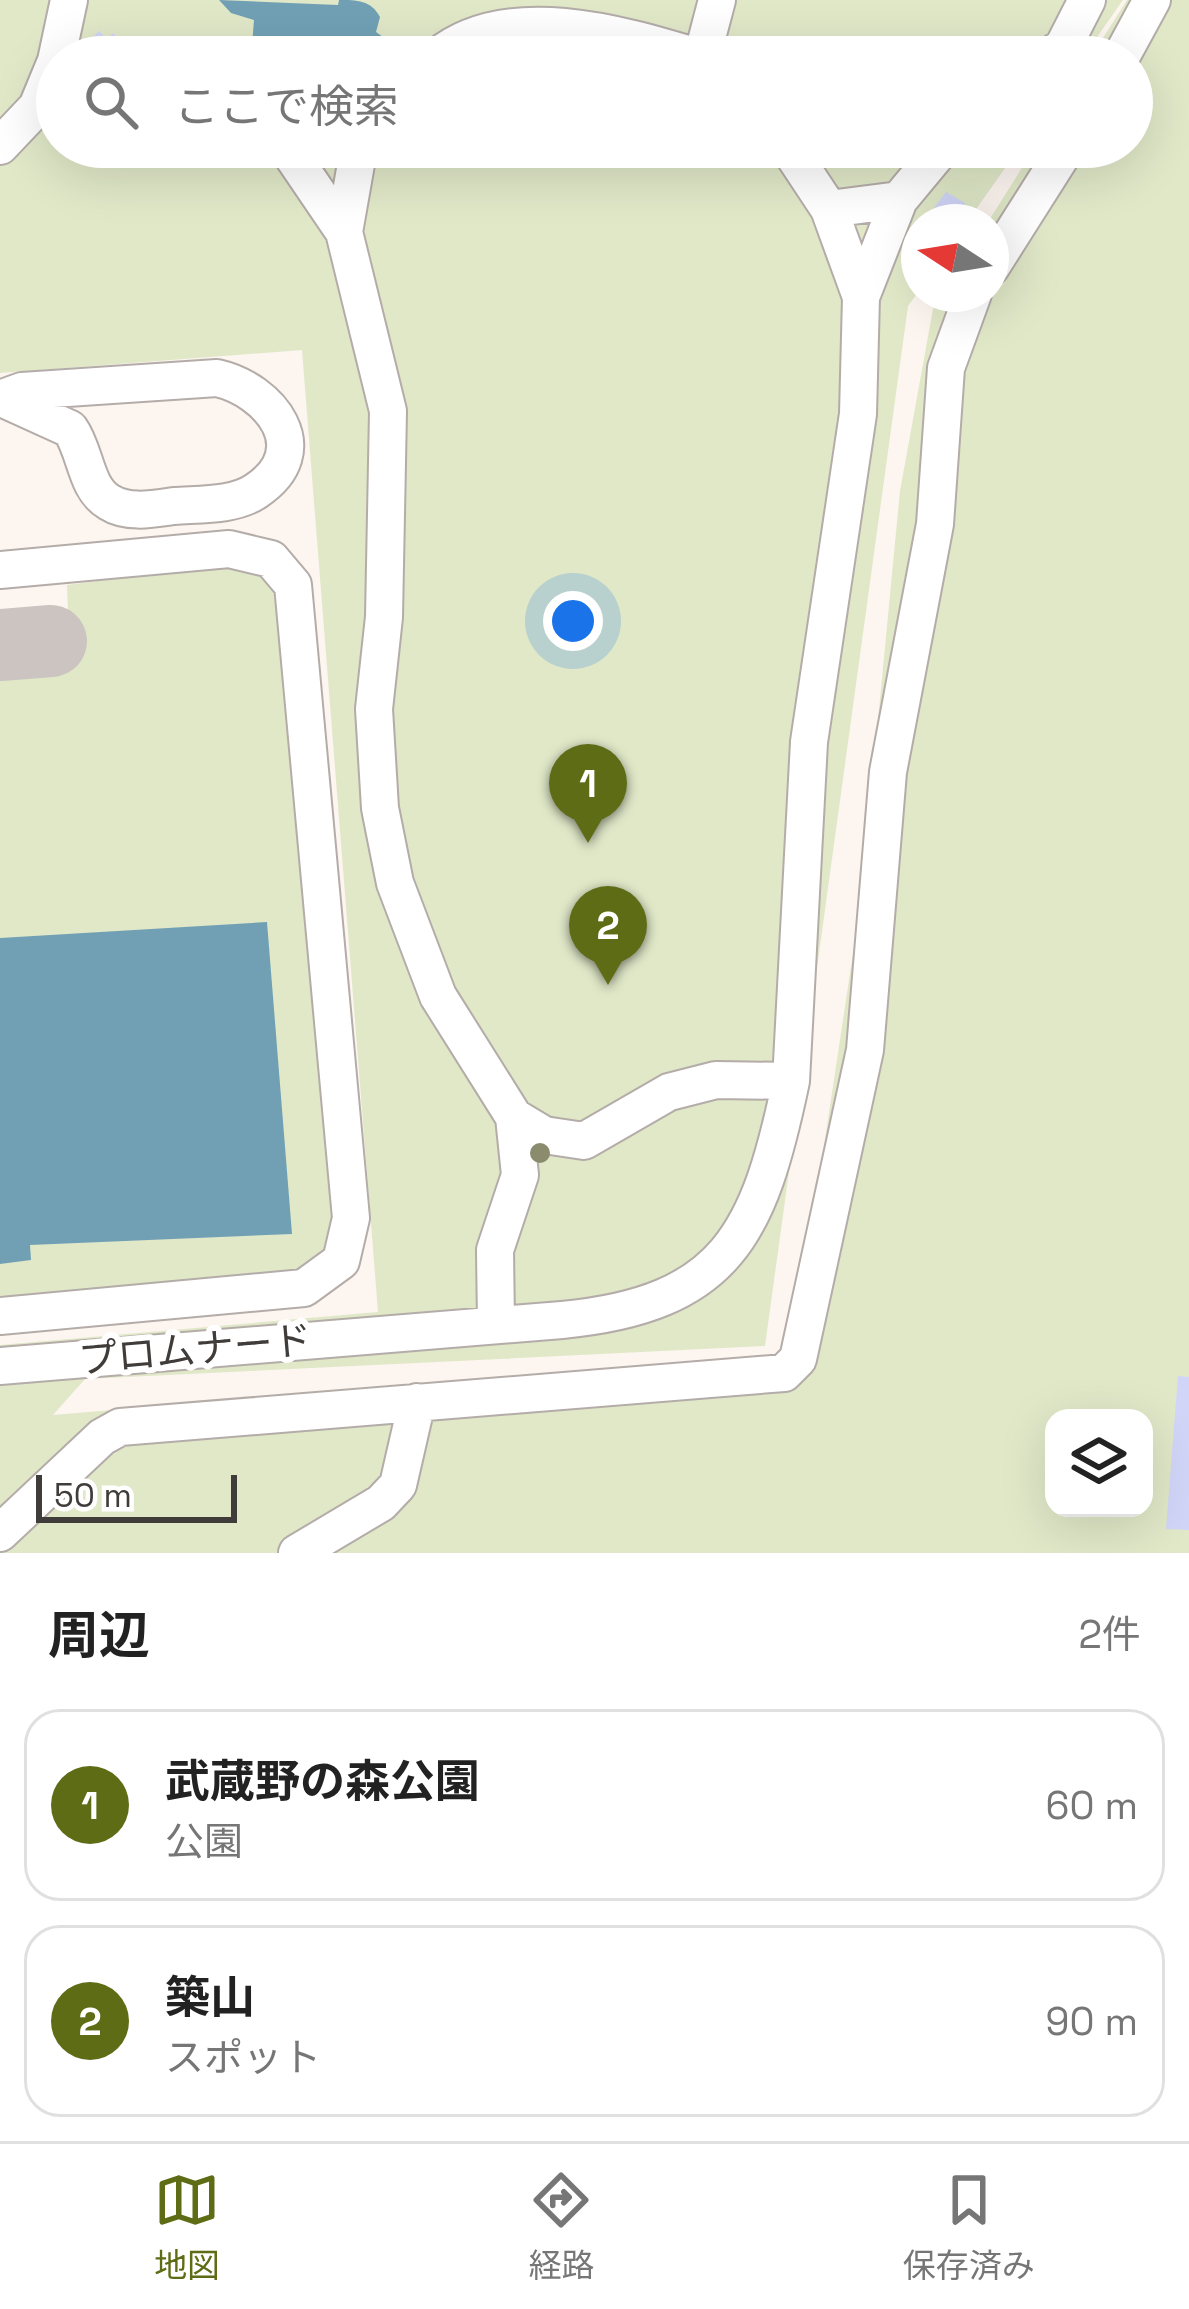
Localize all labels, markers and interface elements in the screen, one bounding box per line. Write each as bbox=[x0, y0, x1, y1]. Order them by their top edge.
search box bbox=[36, 36, 1153, 168]
icon: search bbox=[78, 69, 144, 135]
text: ここで検索 bbox=[174, 78, 399, 135]
north arrow bbox=[901, 204, 1009, 312]
your location bbox=[543, 591, 603, 651]
pin: 1 bbox=[549, 744, 627, 843]
pin: 2 bbox=[569, 886, 647, 985]
street label: プロムナード bbox=[76, 1315, 314, 1384]
map controls bbox=[1045, 1409, 1153, 1517]
button: layers bbox=[1045, 1409, 1153, 1517]
scale bar bbox=[36, 1469, 237, 1522]
text: 50 m bbox=[54, 1475, 132, 1517]
text: 周辺 bbox=[48, 1603, 150, 1668]
text: 2件 bbox=[1078, 1610, 1141, 1659]
text: 武蔵野の森公園 bbox=[165, 1753, 480, 1810]
text: 1 bbox=[81, 1781, 99, 1830]
text: 60 m bbox=[1046, 1781, 1138, 1830]
text: 公園 bbox=[165, 1817, 243, 1866]
text: 築山 bbox=[165, 1969, 255, 2026]
text: 2 bbox=[78, 1997, 102, 2046]
text: 90 m bbox=[1046, 1997, 1138, 2046]
text: スポット bbox=[165, 2033, 321, 2082]
tab: 地図 bbox=[154, 2167, 220, 2287]
tab: 経路 bbox=[528, 2167, 594, 2287]
tab: 保存済み bbox=[903, 2167, 1035, 2287]

